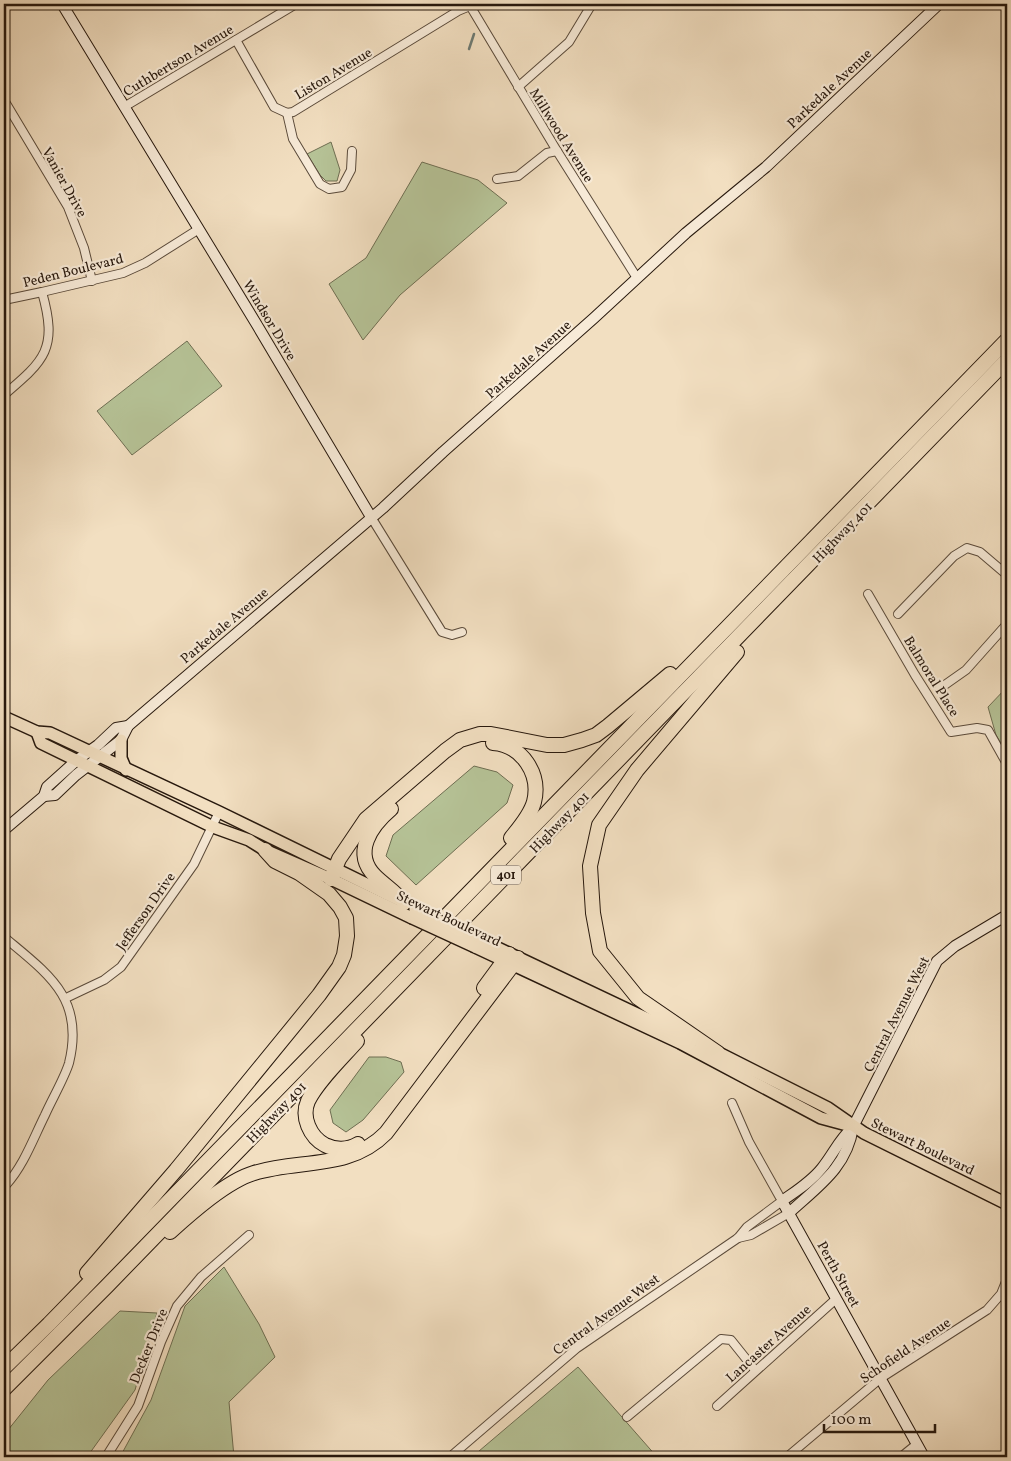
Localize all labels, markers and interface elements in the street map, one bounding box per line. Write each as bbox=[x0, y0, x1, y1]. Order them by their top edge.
street label: Cuthbertson Avenue bbox=[120, 21, 238, 102]
street label: Liston Avenue bbox=[291, 43, 376, 105]
street label: Parkedale Avenue bbox=[784, 45, 877, 133]
street label: Millwood Avenue bbox=[524, 85, 598, 187]
street label: Vanier Drive bbox=[37, 144, 91, 221]
street label: Peden Boulevard bbox=[21, 250, 126, 293]
street label: Windsor Drive bbox=[237, 277, 300, 365]
street label: Parkedale Avenue bbox=[482, 316, 576, 404]
street label: Highway 401 bbox=[809, 498, 877, 568]
street label: Parkedale Avenue bbox=[177, 584, 273, 669]
street label: Balmoral Place bbox=[898, 633, 963, 721]
street label: Highway 401 bbox=[526, 788, 594, 858]
road number: 401 bbox=[491, 866, 521, 884]
street label: Jefferson Drive bbox=[112, 868, 181, 955]
street label: Stewart Boulevard bbox=[393, 887, 504, 952]
street label: Central Avenue West bbox=[860, 953, 935, 1076]
street label: Highway 401 bbox=[243, 1078, 311, 1148]
street label: Stewart Boulevard bbox=[867, 1114, 977, 1181]
street label: Perth Street bbox=[812, 1238, 864, 1311]
street label: Central Avenue West bbox=[550, 1270, 664, 1360]
street label: Lancaster Avenue bbox=[722, 1301, 816, 1387]
street label: Decker Drive bbox=[126, 1306, 173, 1387]
street label: Schofield Avenue bbox=[857, 1314, 955, 1389]
scale bar bbox=[824, 1401, 935, 1433]
text: 100 m bbox=[831, 1410, 871, 1431]

